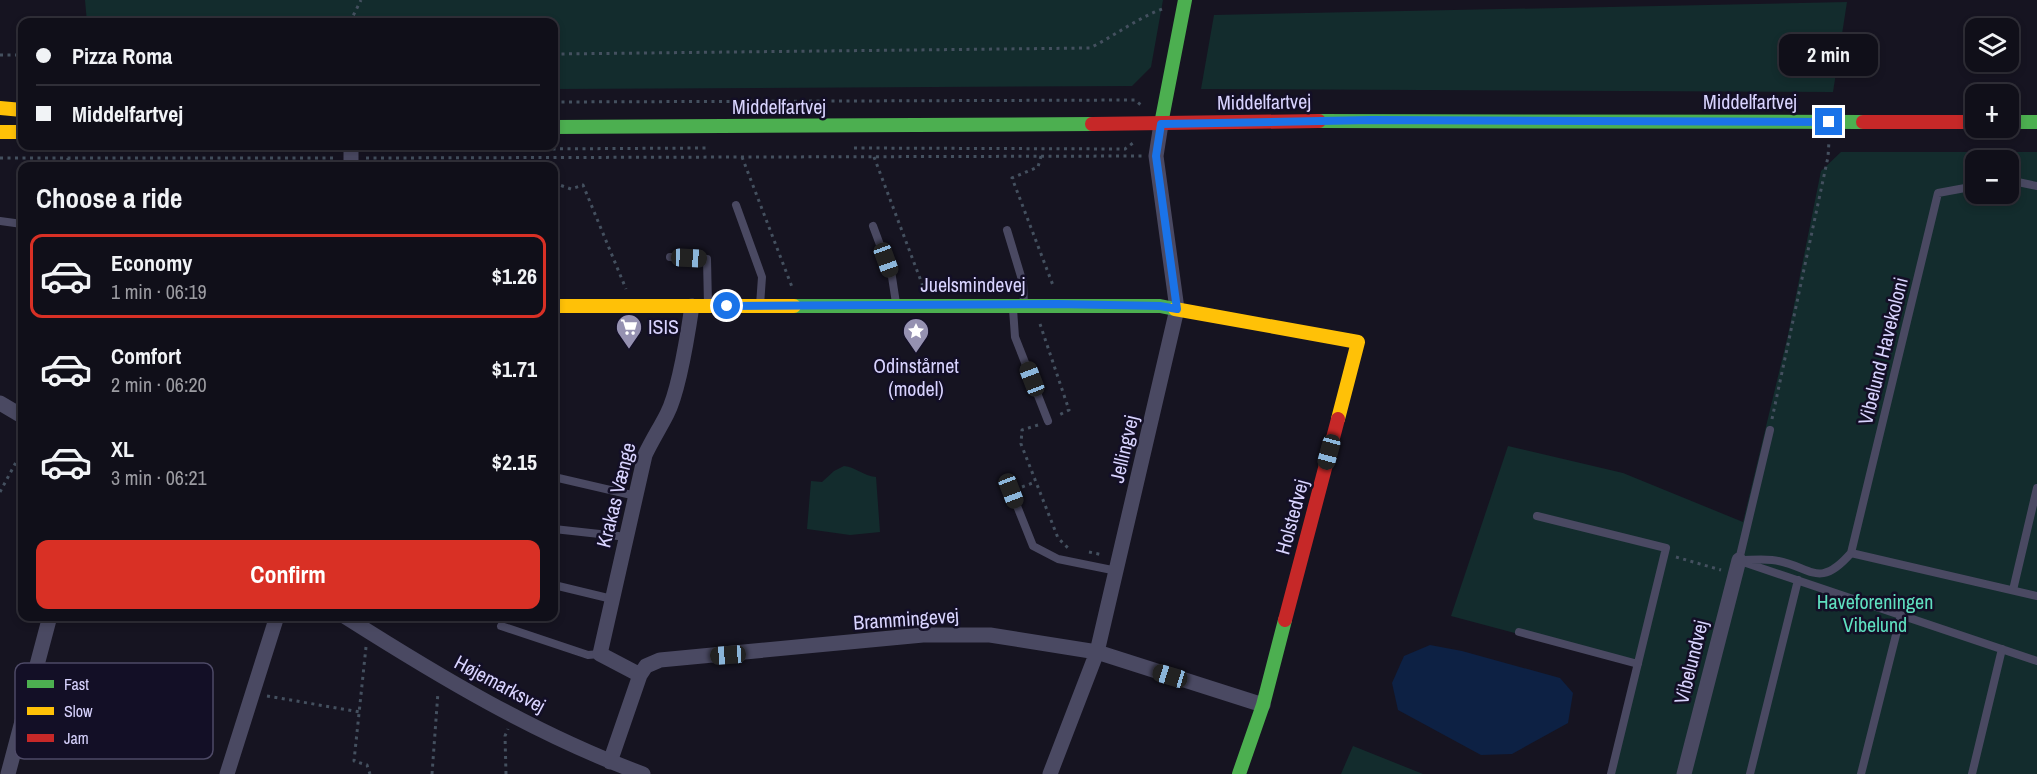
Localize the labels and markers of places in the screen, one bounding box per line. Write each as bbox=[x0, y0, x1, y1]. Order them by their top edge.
supermarket icon: ISIS bbox=[614, 312, 644, 350]
place label: ISIS bbox=[648, 313, 679, 340]
place icon: Odinstårnet (model) bbox=[901, 316, 931, 354]
place label: Odinstårnet (model) bbox=[873, 352, 959, 402]

